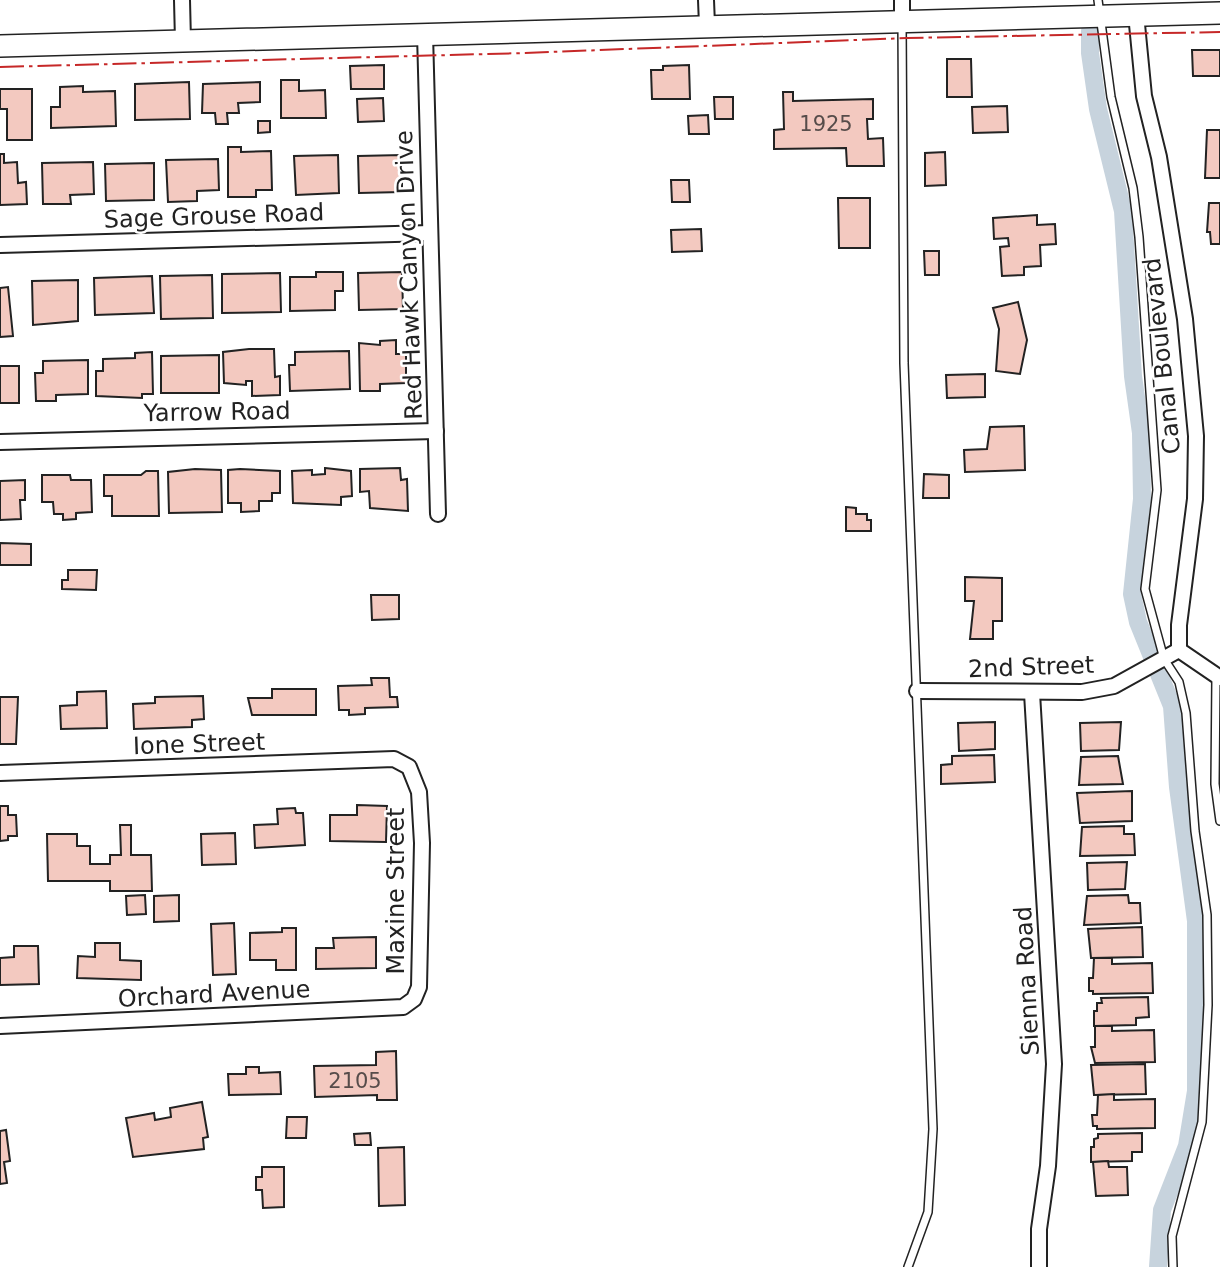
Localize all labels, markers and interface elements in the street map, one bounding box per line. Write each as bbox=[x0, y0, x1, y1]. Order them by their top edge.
house number: 1925 bbox=[799, 112, 853, 136]
street label: Red Hawk Canyon Drive bbox=[390, 130, 428, 420]
street label: Sage Grouse Road bbox=[103, 198, 325, 234]
street label: Canal Boulevard bbox=[1138, 257, 1186, 455]
street label: Yarrow Road bbox=[142, 397, 291, 427]
street label: 2nd Street bbox=[967, 651, 1095, 683]
street label: Ione Street bbox=[132, 728, 266, 760]
street label: Maxine Street bbox=[382, 808, 410, 974]
street label: Sienna Road bbox=[1009, 906, 1045, 1056]
street label: Orchard Avenue bbox=[117, 975, 311, 1013]
house number: 2105 bbox=[328, 1069, 382, 1093]

